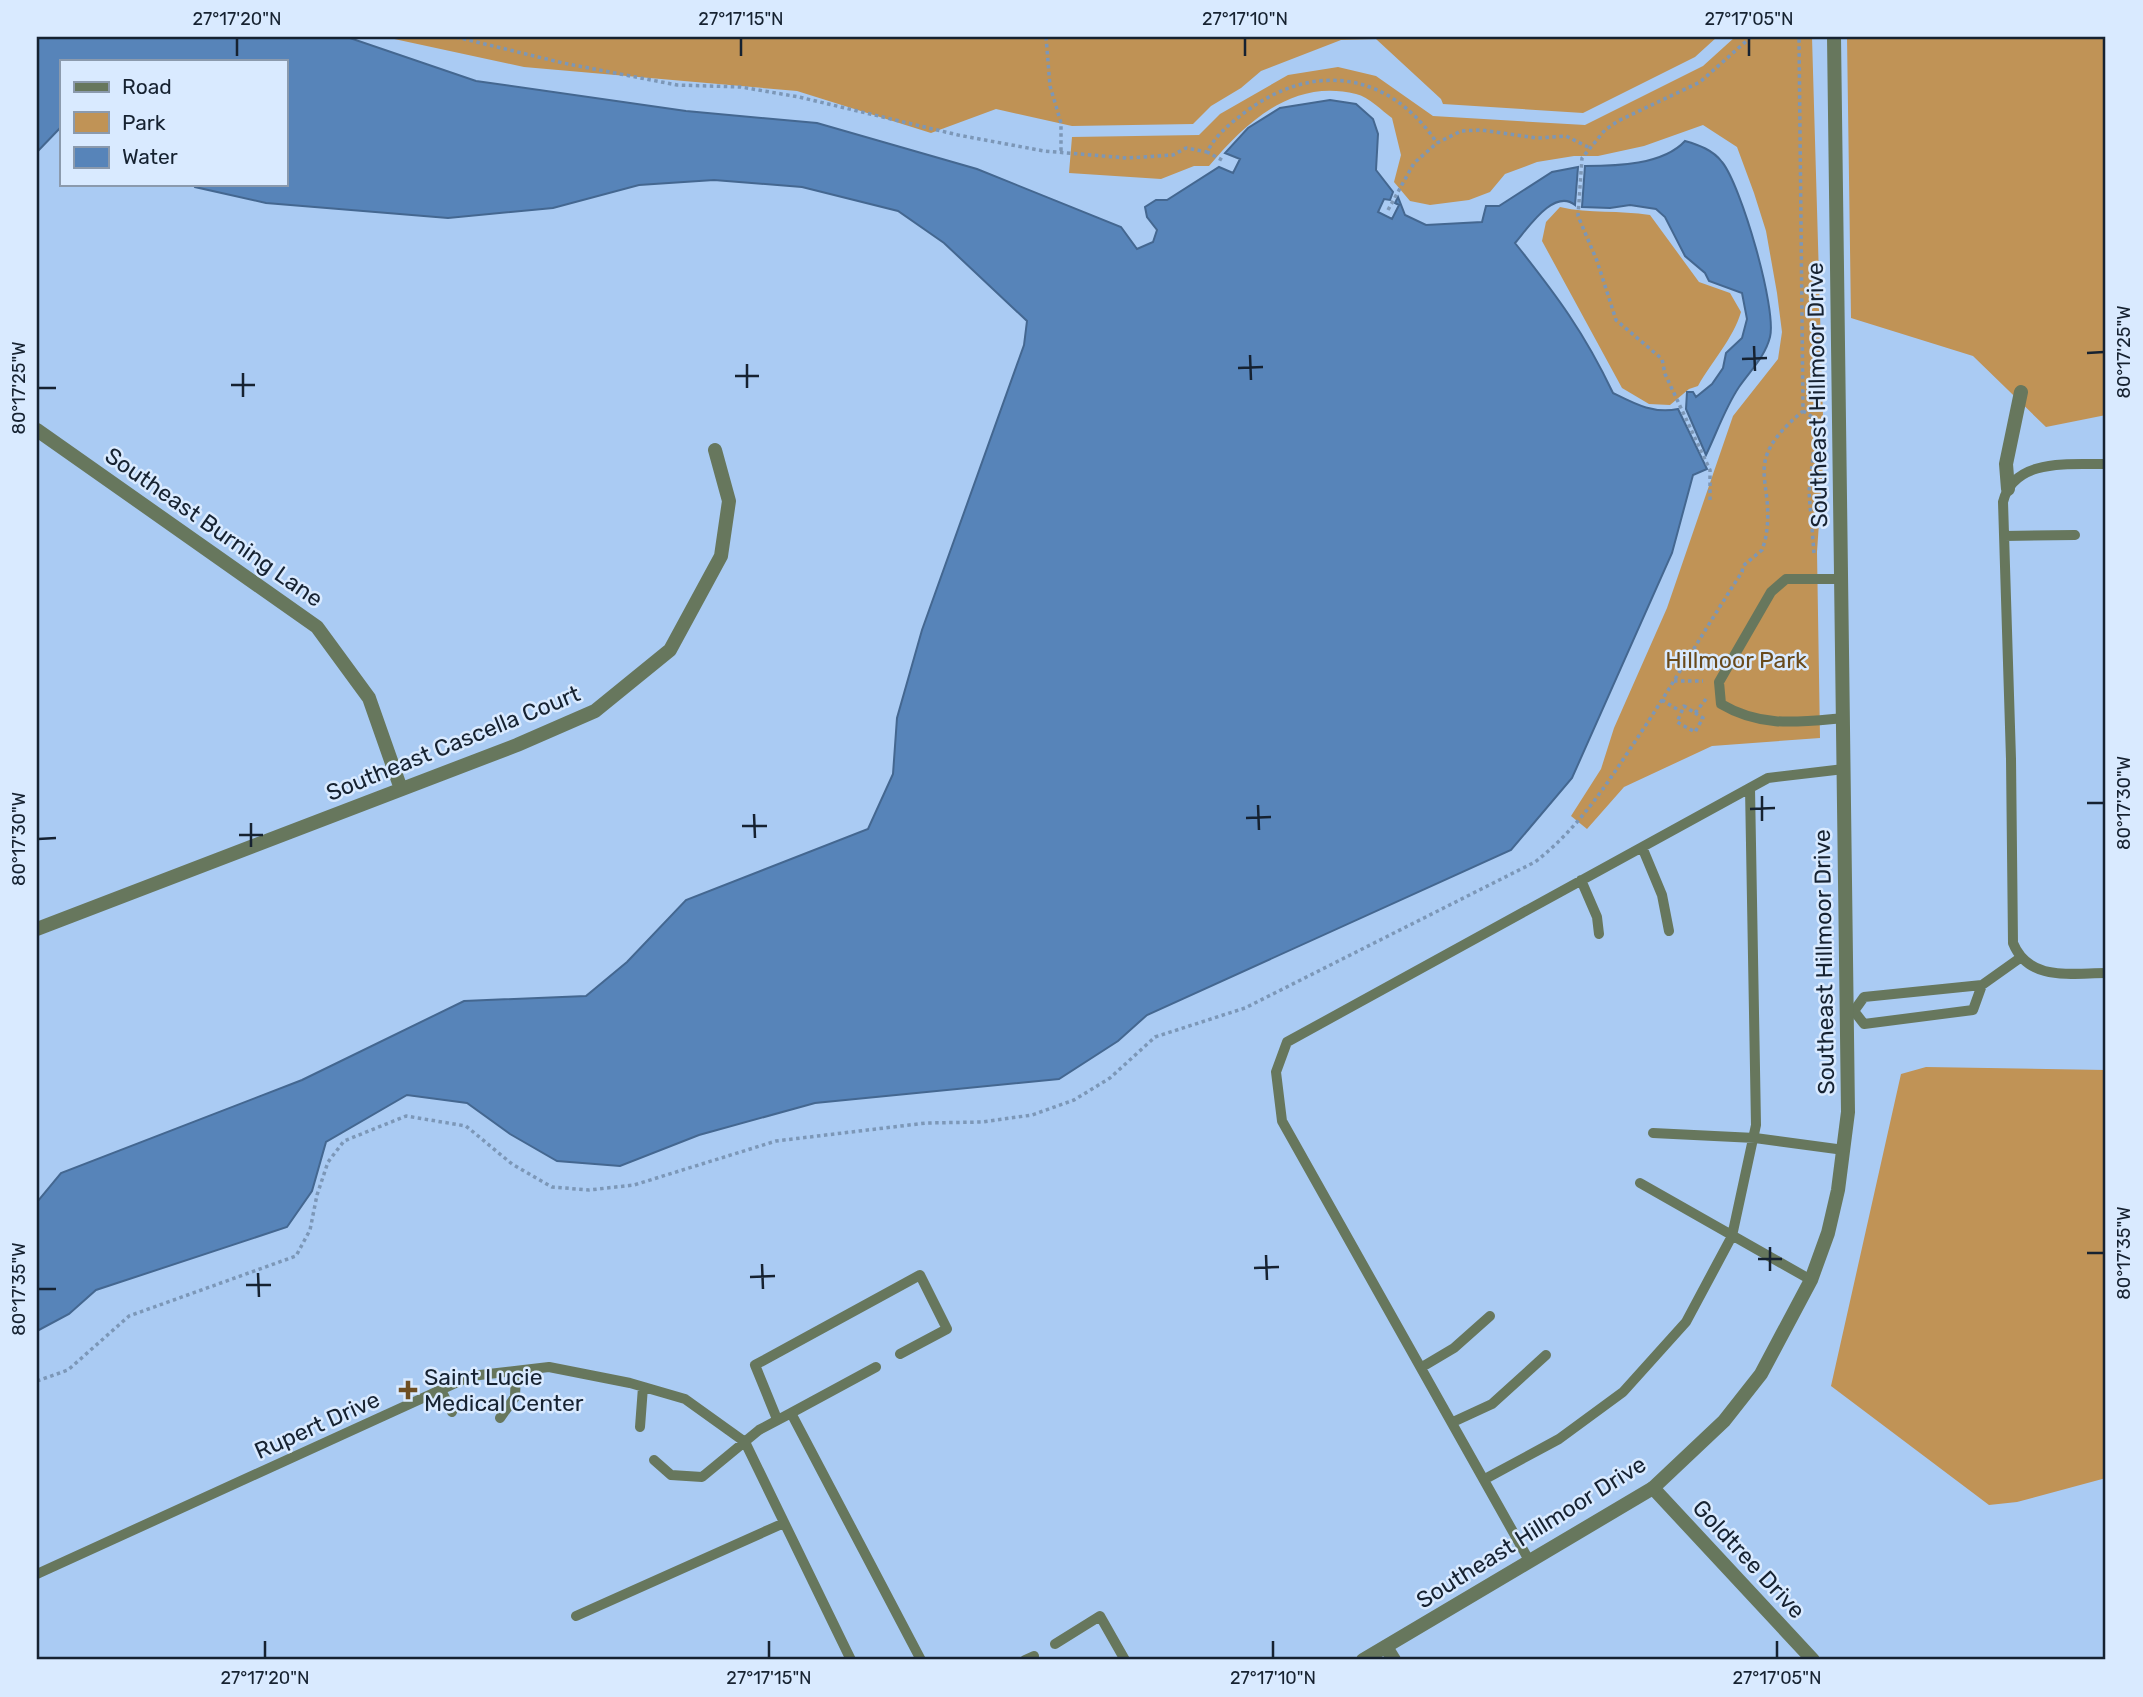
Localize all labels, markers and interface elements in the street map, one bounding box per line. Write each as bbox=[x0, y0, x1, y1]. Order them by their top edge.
text: 27°17'20"N bbox=[193, 8, 281, 30]
text: 27°17'15"N bbox=[698, 8, 784, 30]
text: 27°17'10"N bbox=[1202, 8, 1288, 30]
text: 27°17'05"N bbox=[1704, 8, 1794, 30]
legend bbox=[60, 60, 287, 186]
text: Road bbox=[122, 74, 172, 99]
text: Park bbox=[122, 110, 166, 135]
text: Water bbox=[122, 144, 178, 169]
street label: Southeast Hillmoor Drive bbox=[1801, 262, 1833, 528]
text: 80°17'25"W bbox=[2113, 305, 2135, 399]
text: 80°17'25"W bbox=[8, 341, 30, 435]
street label: Southeast Burning Lane bbox=[100, 441, 328, 613]
park label: Hillmoor Park bbox=[1665, 646, 1807, 674]
street label: Southeast Cascella Court bbox=[322, 679, 584, 807]
text: 80°17'30"W bbox=[2113, 756, 2135, 850]
text: 80°17'30"W bbox=[8, 792, 30, 886]
street label: Southeast Hillmoor Drive bbox=[1808, 829, 1840, 1095]
text: 80°17'35"W bbox=[2113, 1206, 2135, 1300]
text: 80°17'35"W bbox=[8, 1242, 30, 1336]
place label: Saint Lucie Medical Center bbox=[424, 1363, 584, 1417]
marker: Saint Lucie Medical Center bbox=[398, 1380, 418, 1400]
street label: Rupert Drive bbox=[250, 1385, 384, 1465]
street label: Southeast Hillmoor Drive bbox=[1411, 1450, 1651, 1614]
street label: Goldtree Drive bbox=[1687, 1494, 1811, 1624]
text: 27°17'20"N bbox=[221, 1667, 309, 1689]
text: 27°17'15"N bbox=[726, 1667, 812, 1689]
text: 27°17'10"N bbox=[1230, 1667, 1316, 1689]
text: 27°17'05"N bbox=[1732, 1667, 1822, 1689]

